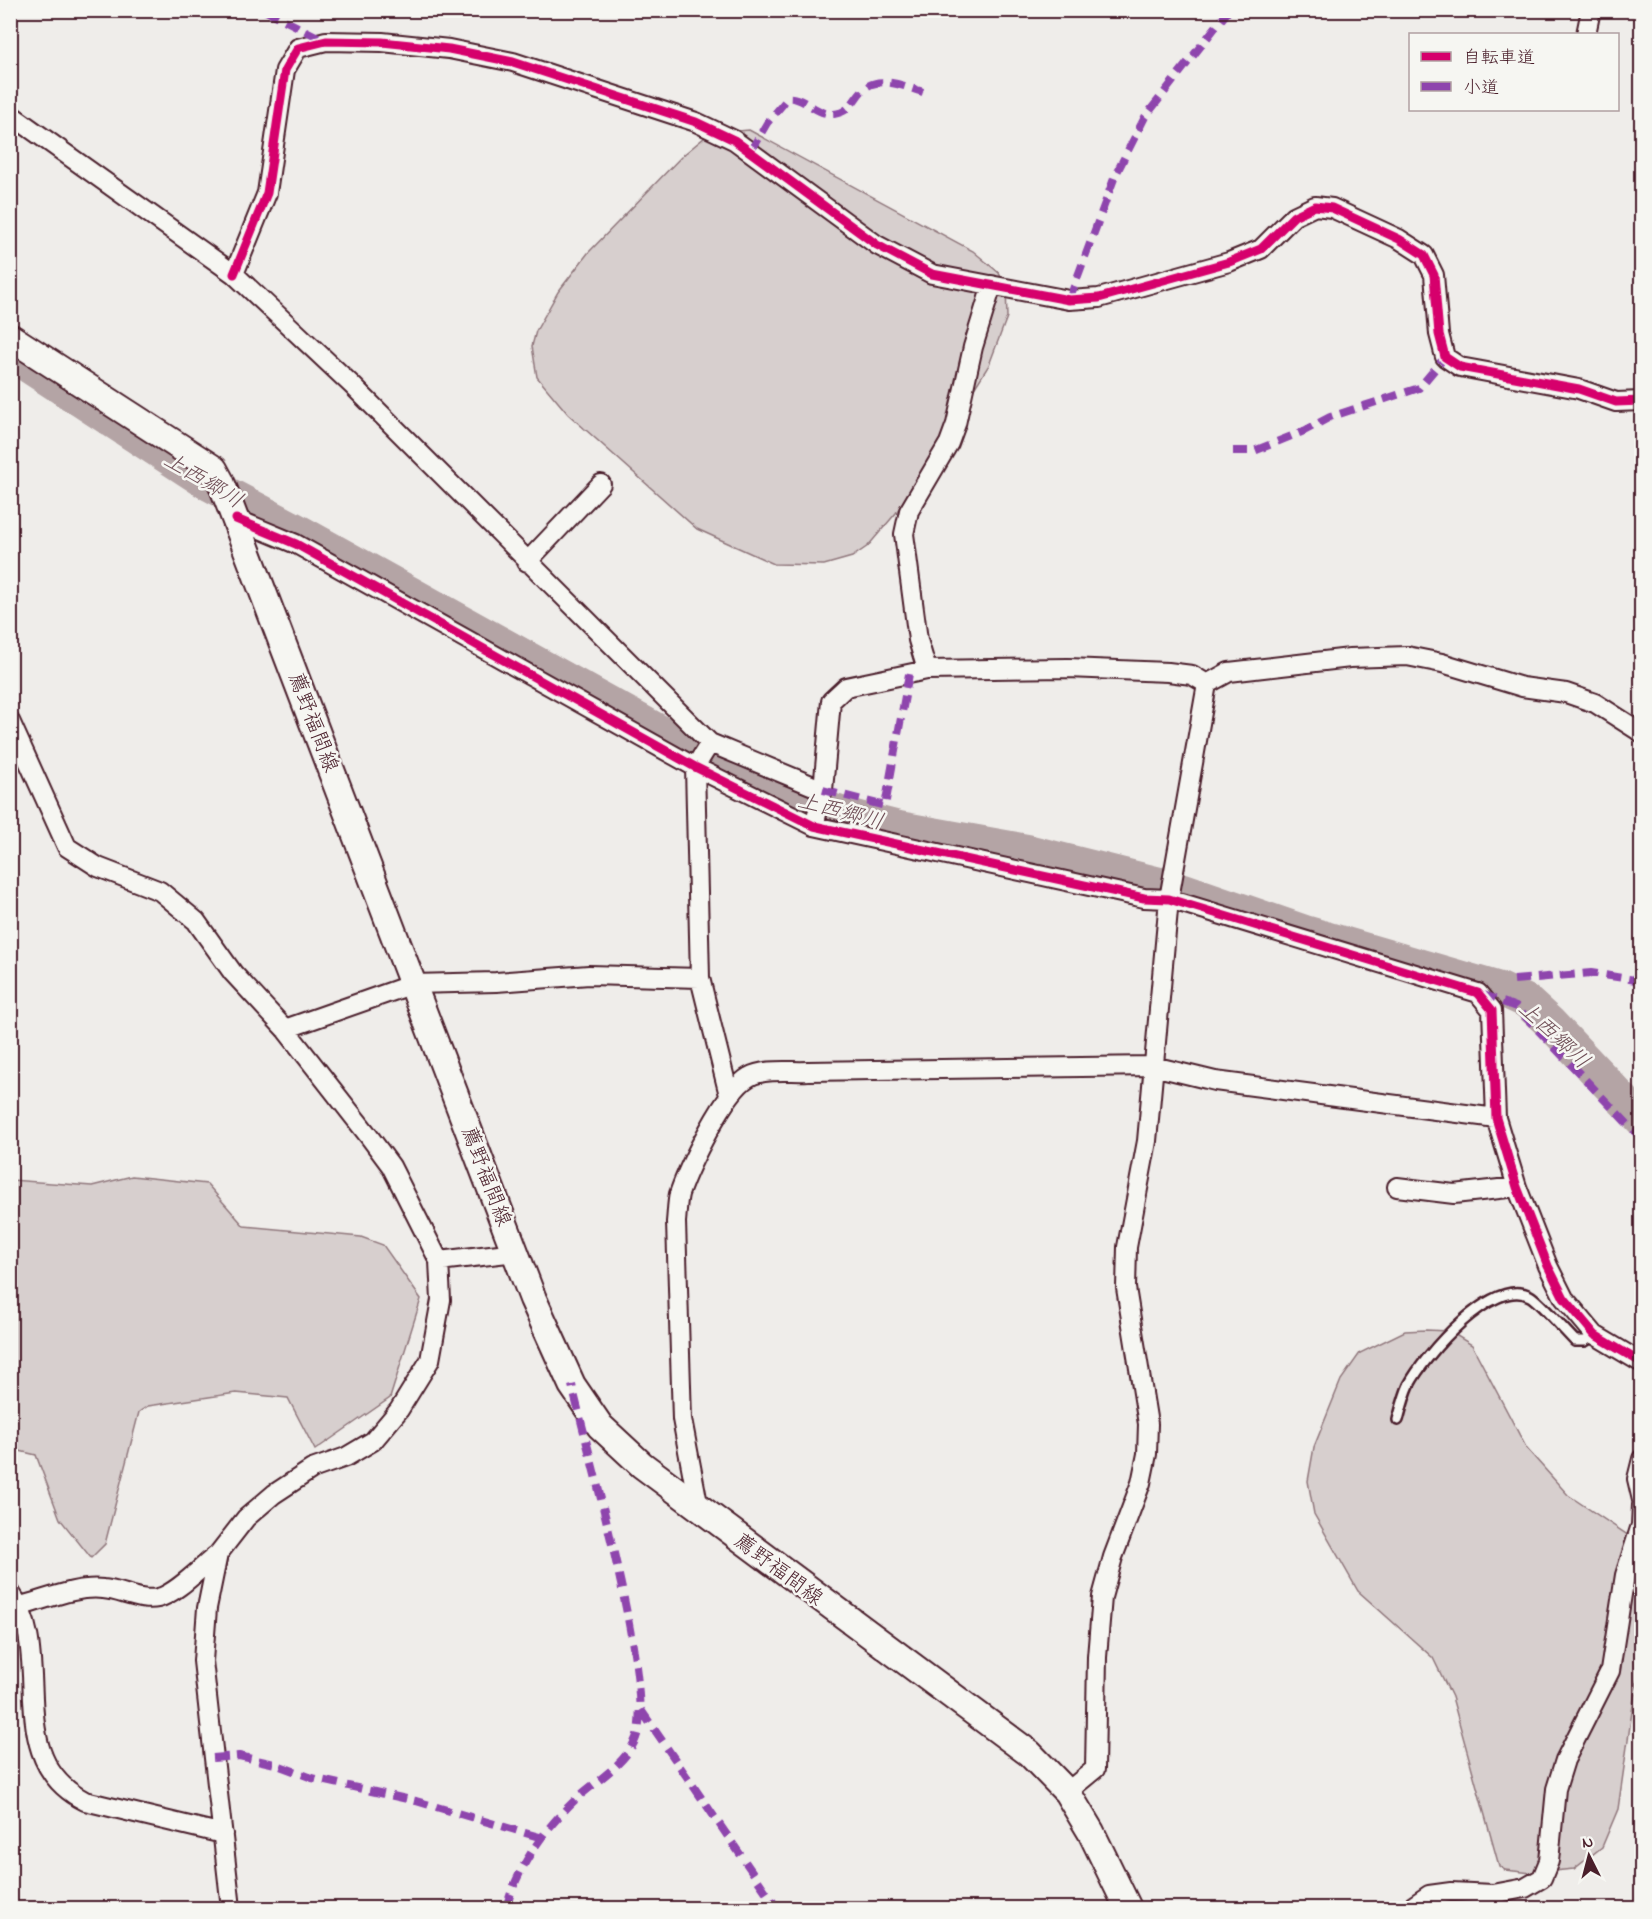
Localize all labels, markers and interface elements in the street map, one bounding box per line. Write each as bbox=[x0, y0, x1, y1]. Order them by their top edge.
legend bbox=[1409, 33, 1619, 111]
text: 自転車道 bbox=[1463, 46, 1535, 72]
text: 小道 bbox=[1463, 76, 1499, 102]
water label: 上西郷川 bbox=[156, 445, 248, 518]
street label: 薦野福間線 bbox=[279, 668, 345, 777]
water label: 上西郷川 bbox=[794, 786, 887, 840]
water label: 上西郷川 bbox=[1510, 994, 1596, 1078]
street label: 薦野福間線 bbox=[452, 1122, 518, 1231]
street label: 薦野福間線 bbox=[727, 1527, 829, 1614]
north arrow bbox=[1559, 1826, 1619, 1886]
text: N bbox=[1581, 1831, 1594, 1856]

